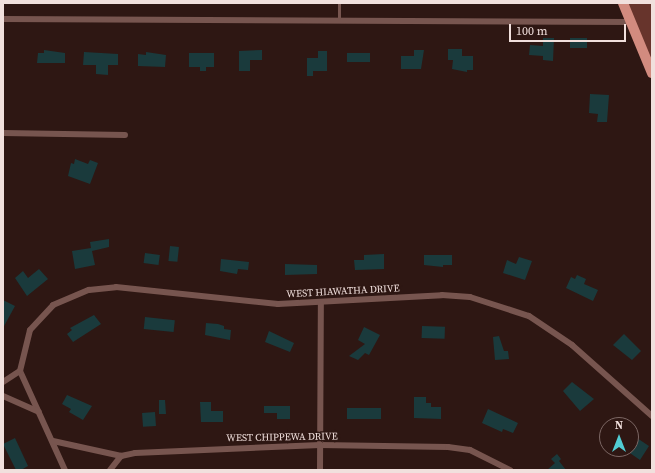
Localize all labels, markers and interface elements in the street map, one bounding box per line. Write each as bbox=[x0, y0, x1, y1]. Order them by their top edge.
scale bar bbox=[511, 16, 628, 42]
text: 100 m bbox=[516, 23, 548, 39]
street label: WEST HIAWATHA DRIVE bbox=[286, 282, 400, 300]
north arrow bbox=[599, 417, 639, 457]
text: N bbox=[615, 418, 623, 433]
street label: WEST CHIPPEWA DRIVE bbox=[226, 430, 338, 444]

